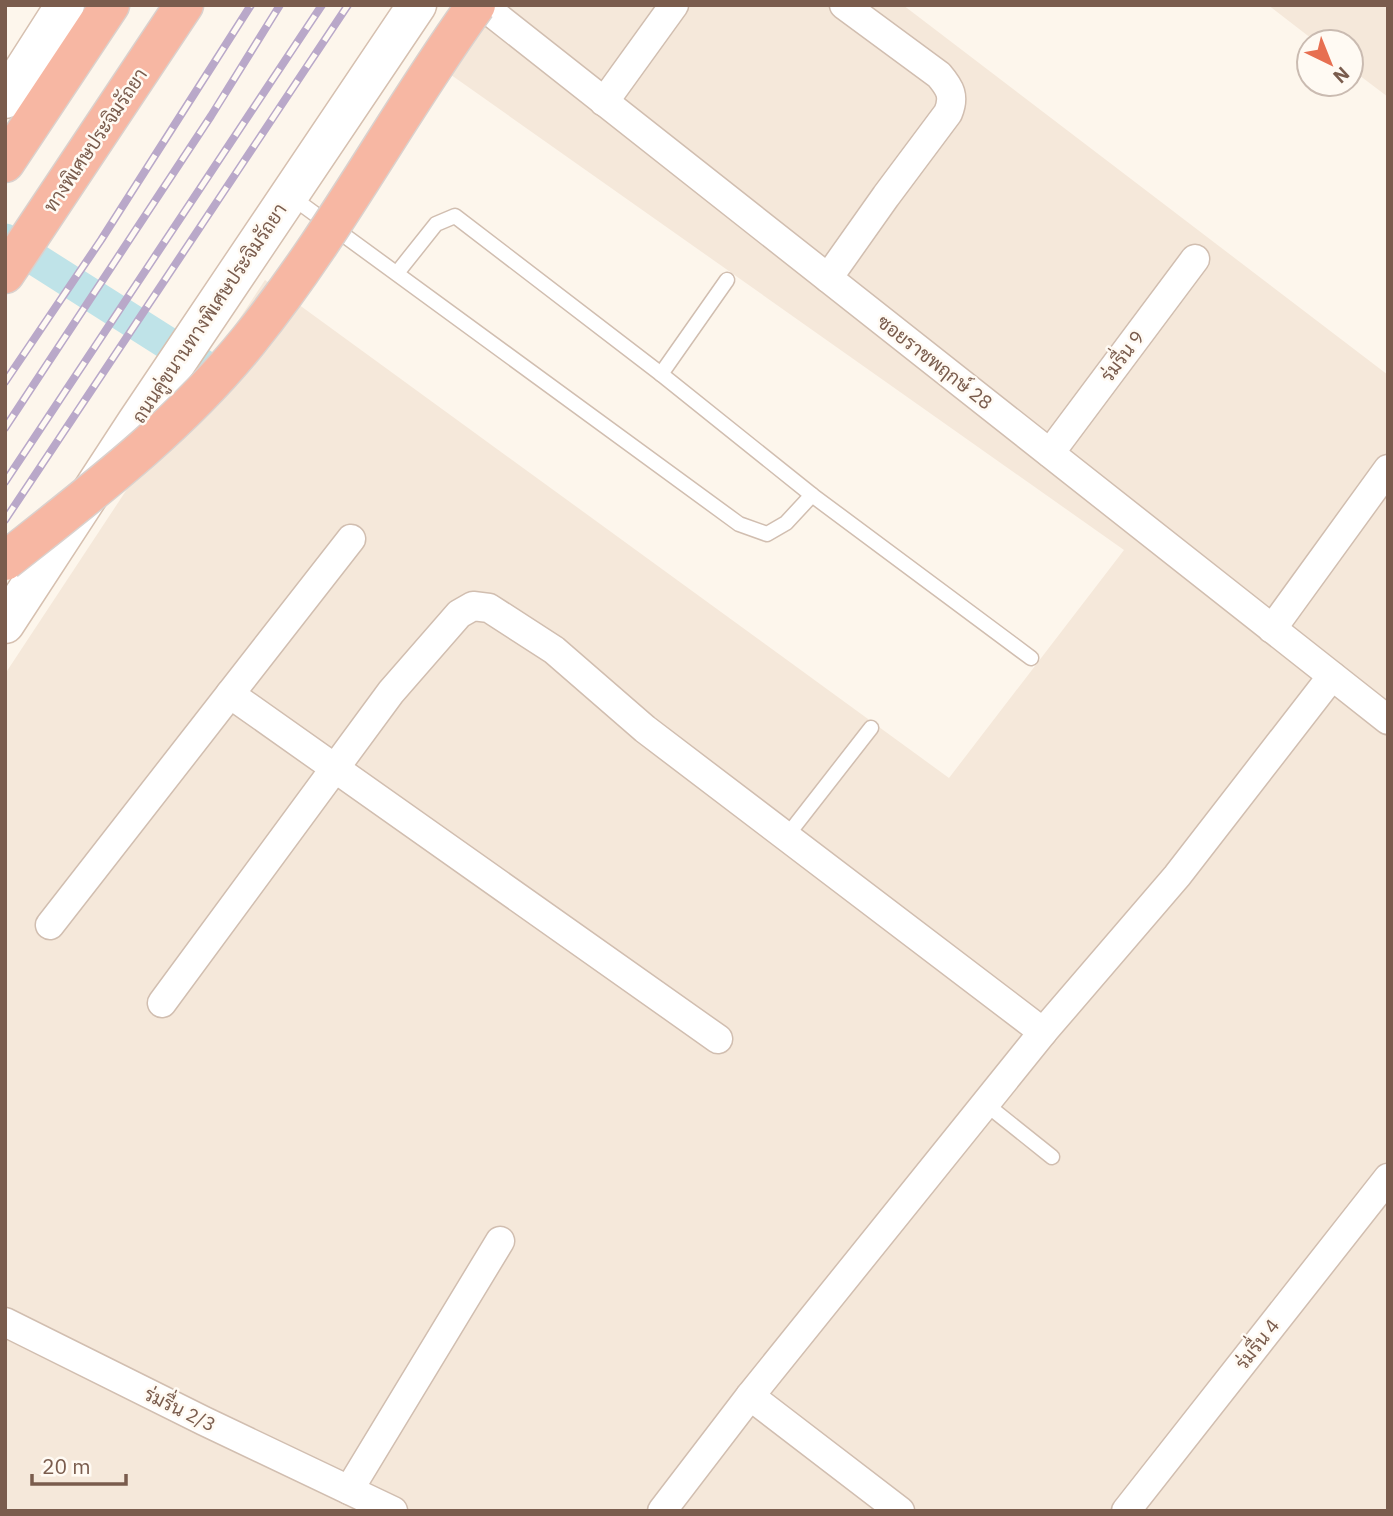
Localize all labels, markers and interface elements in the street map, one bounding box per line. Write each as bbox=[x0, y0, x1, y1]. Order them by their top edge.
north arrow bbox=[1295, 28, 1365, 98]
text: N bbox=[1328, 62, 1355, 89]
street label: ทางพิเศษประจิมรัถยา bbox=[38, 63, 152, 217]
street label: ถนนคู่ขนานทางพิเศษประจิมรัถยา bbox=[126, 199, 293, 429]
street label: ซอยราชพฤกษ์ 28 bbox=[873, 310, 997, 414]
street label: ร่มรื่น 9 bbox=[1091, 323, 1149, 386]
street label: ร่มรื่น 4 bbox=[1226, 1311, 1284, 1374]
street label: ร่มรื่น 2/3 bbox=[140, 1377, 222, 1437]
scale bar bbox=[32, 1442, 126, 1486]
text: 20 m bbox=[42, 1452, 91, 1480]

